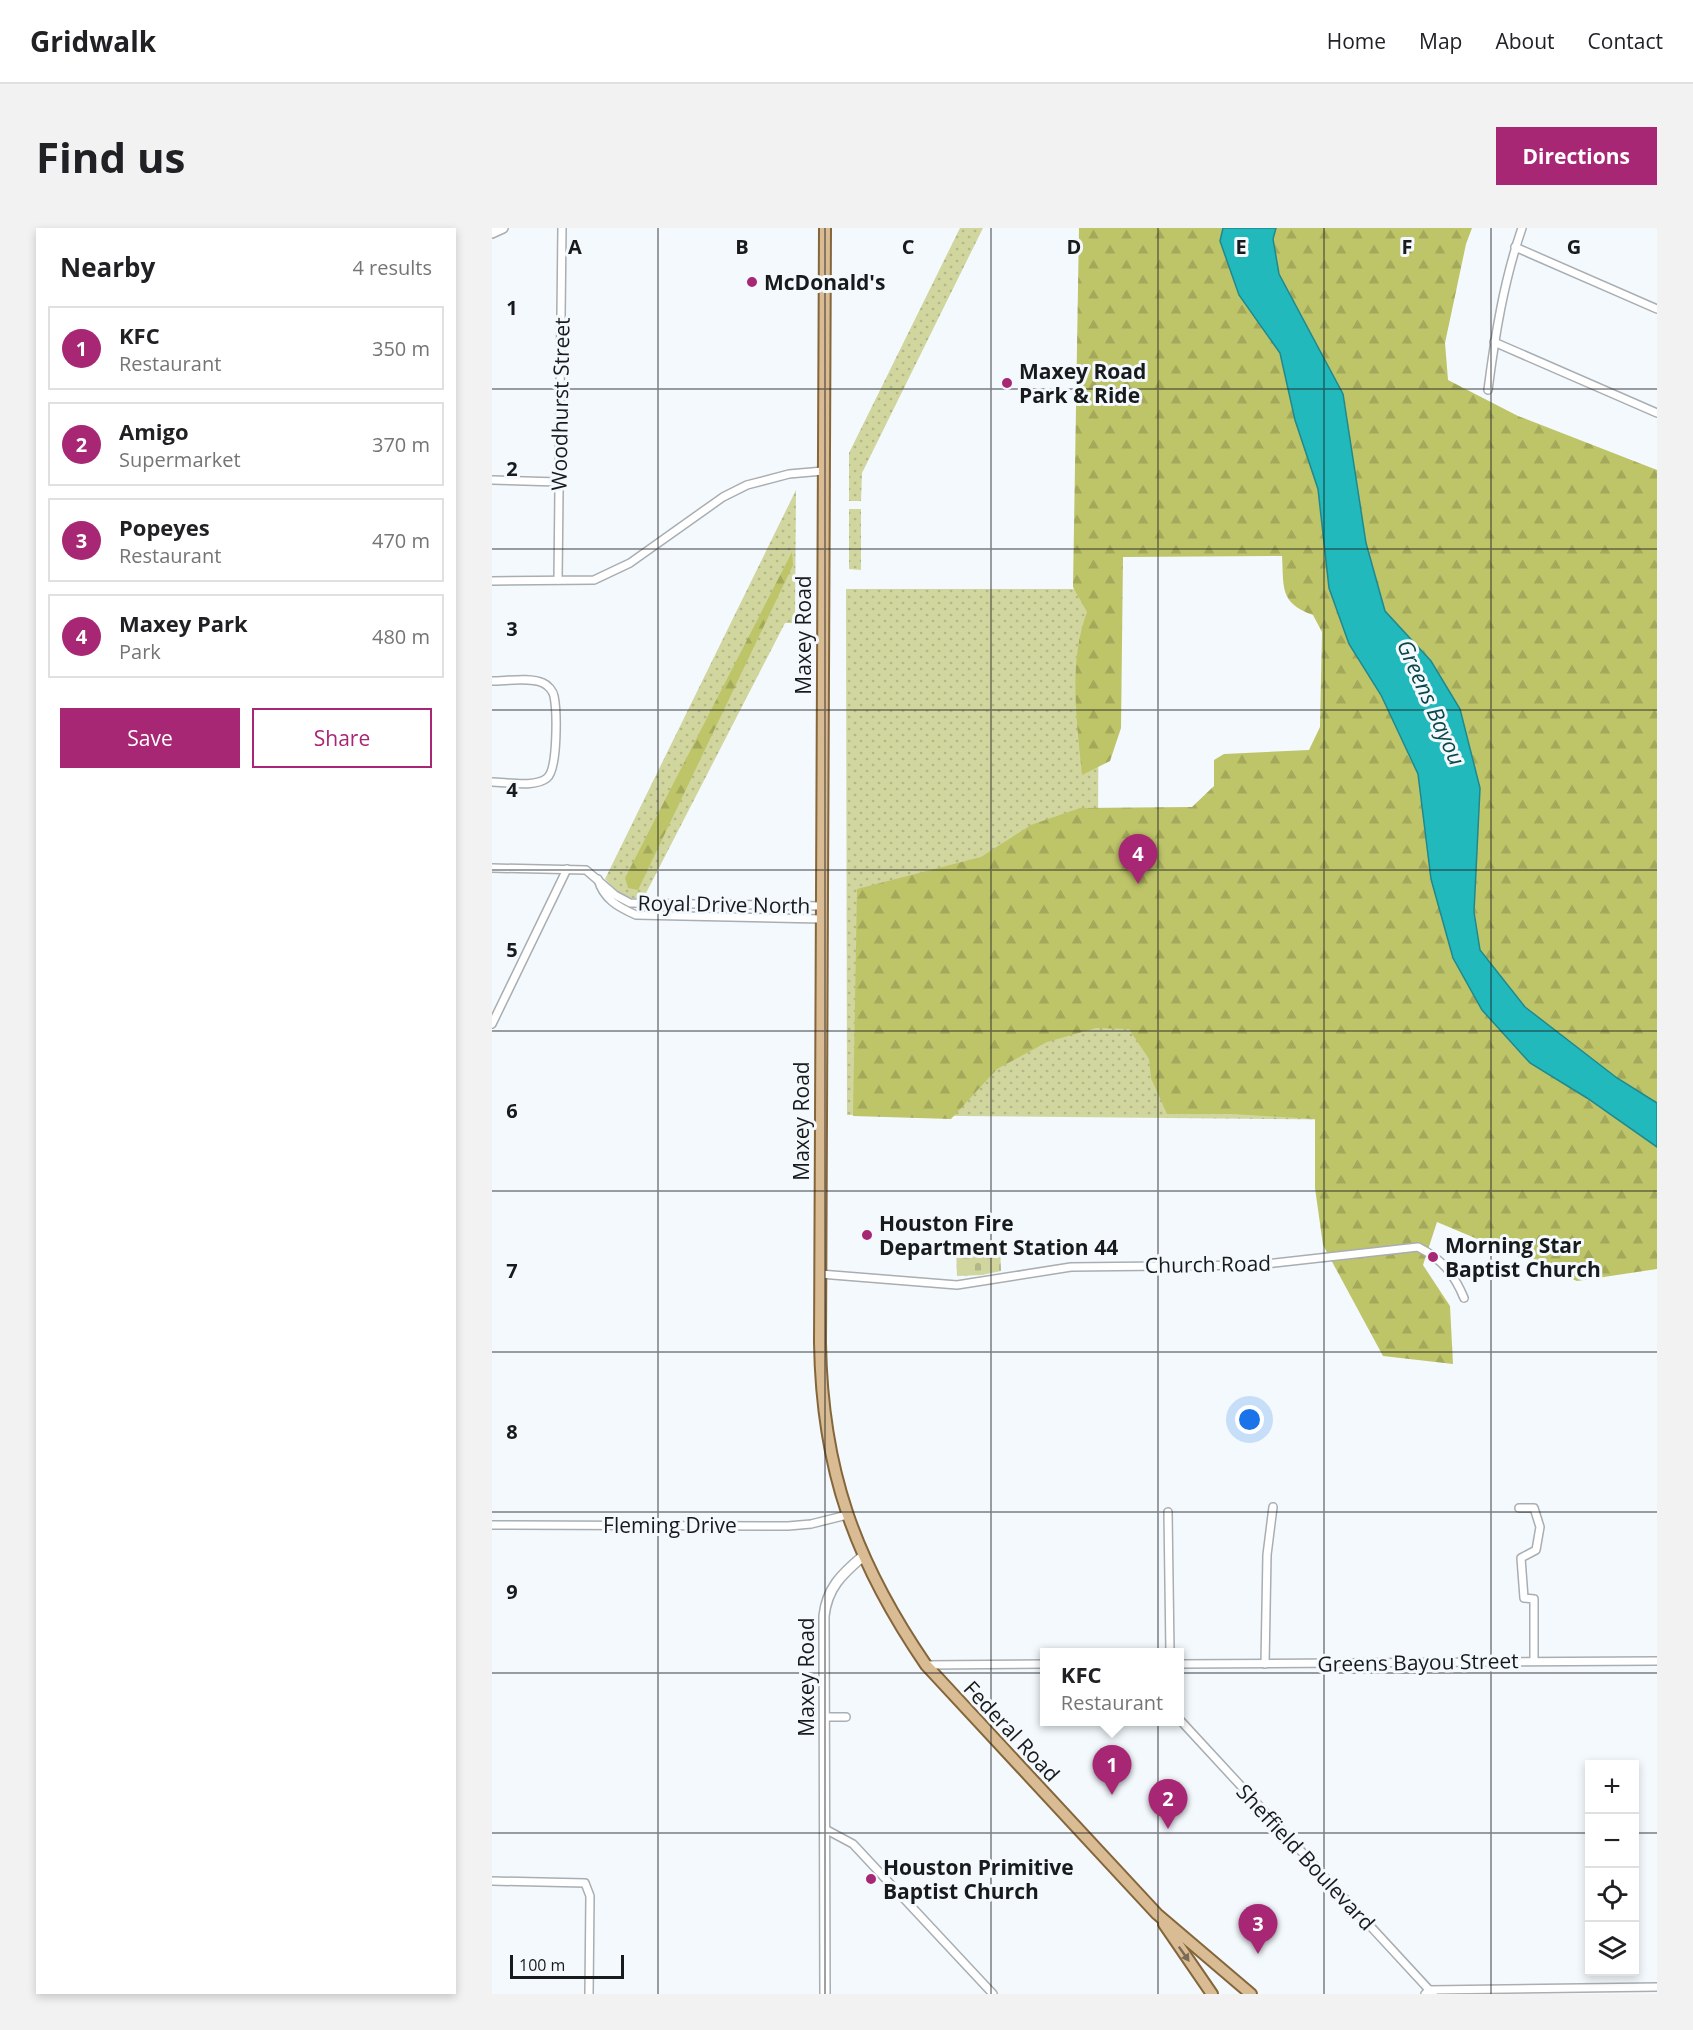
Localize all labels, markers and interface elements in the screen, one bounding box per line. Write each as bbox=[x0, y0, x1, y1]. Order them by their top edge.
text: Gridwalk bbox=[30, 22, 156, 60]
text: Home bbox=[1327, 27, 1386, 55]
text: Map bbox=[1419, 27, 1462, 55]
text: About bbox=[1495, 27, 1555, 55]
text: Contact bbox=[1588, 27, 1663, 55]
button: Directions bbox=[1496, 127, 1657, 185]
text: Find us bbox=[36, 128, 185, 185]
text: A bbox=[568, 233, 582, 260]
text: B bbox=[735, 233, 749, 260]
text: C bbox=[902, 233, 915, 260]
text: D bbox=[1067, 233, 1081, 260]
text: E bbox=[1235, 233, 1247, 260]
text: F bbox=[1402, 233, 1412, 260]
text: G bbox=[1567, 233, 1581, 260]
text: Nearby bbox=[60, 249, 155, 285]
text: 4 results bbox=[352, 254, 432, 281]
place label: McDonald's bbox=[764, 268, 885, 296]
marker: McDonald's bbox=[745, 275, 759, 289]
text: 1 bbox=[506, 294, 518, 321]
street label: Woodhurst Street bbox=[544, 317, 576, 491]
text: KFC bbox=[119, 320, 160, 350]
text: 1 bbox=[76, 335, 87, 362]
text: 350 m bbox=[372, 335, 430, 362]
text: Restaurant bbox=[119, 350, 221, 377]
place label: Maxey Road Park & Ride bbox=[1019, 357, 1146, 409]
marker: Maxey Road Park & Ride bbox=[1000, 376, 1014, 390]
text: Amigo bbox=[119, 416, 189, 446]
text: 2 bbox=[76, 431, 87, 458]
text: 370 m bbox=[372, 431, 430, 458]
text: Supermarket bbox=[119, 446, 241, 473]
text: 2 bbox=[506, 455, 518, 482]
text: Popeyes bbox=[119, 512, 210, 542]
text: 3 bbox=[76, 527, 87, 554]
text: 470 m bbox=[372, 527, 430, 554]
text: Restaurant bbox=[119, 542, 221, 569]
street label: Maxey Road bbox=[789, 575, 817, 695]
text: Maxey Park bbox=[119, 608, 248, 638]
text: 3 bbox=[506, 615, 518, 642]
text: 4 bbox=[76, 623, 87, 650]
text: 480 m bbox=[372, 623, 430, 650]
water label: Greens Bayou bbox=[1391, 635, 1473, 770]
text: Park bbox=[119, 638, 161, 665]
button: Save bbox=[60, 708, 240, 768]
button: Share bbox=[252, 708, 432, 768]
text: 4 bbox=[506, 776, 518, 803]
pin: 4 bbox=[1118, 834, 1158, 884]
street label: Royal Drive North bbox=[637, 888, 811, 920]
text: 5 bbox=[506, 936, 518, 963]
street label: Maxey Road bbox=[787, 1061, 815, 1181]
text: 6 bbox=[506, 1097, 518, 1124]
place label: Houston Fire Department Station 44 bbox=[879, 1209, 1118, 1261]
marker: Houston Fire Department Station 44 bbox=[860, 1228, 874, 1242]
place label: Morning Star Baptist Church bbox=[1445, 1231, 1601, 1283]
street label: Church Road bbox=[1145, 1249, 1271, 1279]
marker: Morning Star Baptist Church bbox=[1426, 1250, 1440, 1264]
text: 7 bbox=[506, 1257, 518, 1284]
your location bbox=[1235, 1405, 1264, 1434]
text: 8 bbox=[506, 1418, 518, 1445]
street label: Fleming Drive bbox=[603, 1511, 737, 1539]
text: 9 bbox=[506, 1578, 518, 1605]
street label: Maxey Road bbox=[792, 1617, 820, 1737]
street label: Greens Bayou Street bbox=[1317, 1646, 1519, 1678]
popup bbox=[1040, 1648, 1184, 1726]
text: KFC bbox=[1061, 1659, 1102, 1689]
street label: Federal Road bbox=[958, 1675, 1066, 1787]
text: Restaurant bbox=[1061, 1689, 1163, 1716]
pin: 1 bbox=[1092, 1746, 1132, 1795]
map controls bbox=[1585, 1760, 1639, 1976]
button: + bbox=[1585, 1760, 1639, 1814]
street label: Sheffield Boulevard bbox=[1231, 1778, 1381, 1936]
pin: 2 bbox=[1148, 1780, 1188, 1829]
button: − bbox=[1585, 1814, 1639, 1868]
place label: Houston Primitive Baptist Church bbox=[883, 1853, 1074, 1905]
button: locate bbox=[1585, 1868, 1639, 1922]
marker: Houston Primitive Baptist Church bbox=[864, 1872, 878, 1886]
pin: 3 bbox=[1238, 1904, 1278, 1954]
button: layers bbox=[1585, 1922, 1639, 1976]
one-way arrow bbox=[1178, 1946, 1189, 1962]
scale bar bbox=[510, 1952, 624, 1980]
text: 100 m bbox=[519, 1954, 565, 1976]

